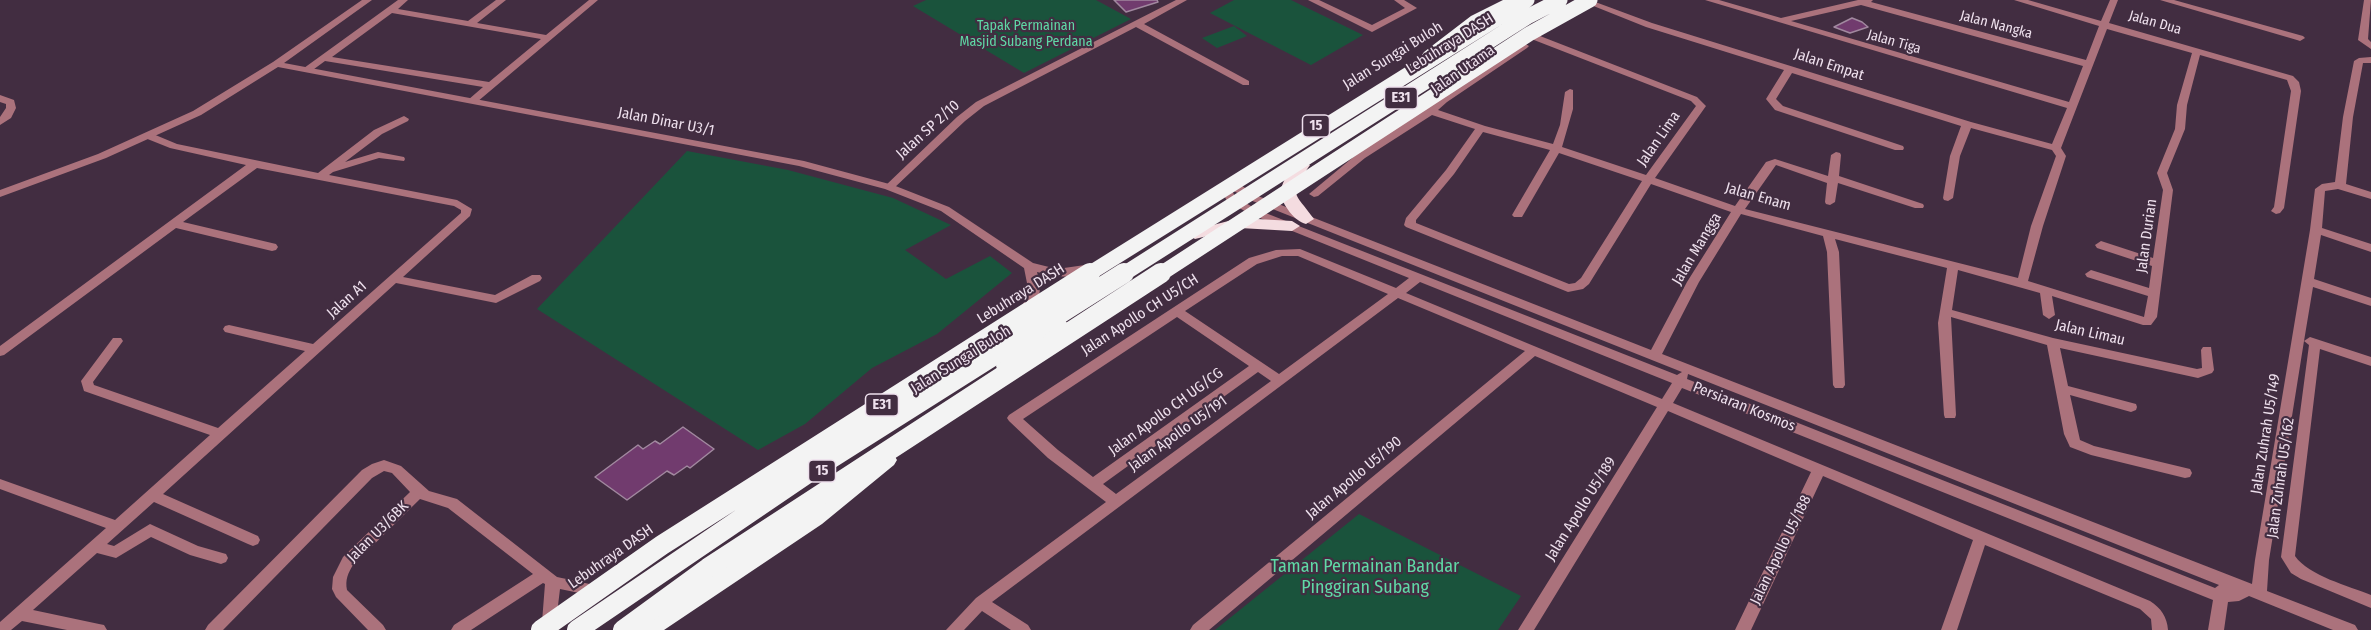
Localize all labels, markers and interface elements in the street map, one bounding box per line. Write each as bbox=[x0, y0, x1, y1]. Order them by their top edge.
street label: Jalan Nangka bbox=[1958, 7, 2034, 43]
street label: Jalan Dua bbox=[2127, 7, 2183, 39]
street label: Lebuhraya DASH bbox=[1403, 10, 1497, 78]
park label: Tapak Permainan Masjid Subang Perdana bbox=[959, 18, 1093, 50]
street label: Jalan Sungai Buloh bbox=[1340, 18, 1446, 94]
street label: Jalan Tiga bbox=[1865, 26, 1923, 58]
street label: Jalan Utama bbox=[1428, 41, 1498, 99]
street label: Jalan Empat bbox=[1792, 45, 1866, 85]
road number: E31 bbox=[1384, 87, 1418, 109]
street label: Jalan SP 2/10 bbox=[893, 97, 963, 163]
street label: Jalan Dinar U3/1 bbox=[616, 104, 716, 140]
street label: Jalan Lima bbox=[1633, 108, 1685, 170]
road number: 15 bbox=[1302, 115, 1330, 137]
street label: Jalan Enam bbox=[1723, 179, 1793, 215]
street label: Jalan Durian bbox=[2133, 198, 2161, 274]
street label: Jalan Mangga bbox=[1668, 210, 1726, 288]
street label: Lebuhraya DASH bbox=[974, 260, 1068, 328]
street label: Jalan Apollo CH U5/CH bbox=[1078, 270, 1202, 360]
street label: Jalan A1 bbox=[324, 278, 370, 322]
street label: Jalan Limau bbox=[2053, 316, 2127, 350]
street label: Jalan Sungai Buloh bbox=[908, 322, 1014, 398]
street label: Jalan Apollo CH UG/CG bbox=[1105, 364, 1227, 460]
street label: Jalan Zuhrah U5/149 bbox=[2248, 372, 2284, 496]
street label: Persiaran Kosmos bbox=[1690, 378, 1798, 436]
street label: Jalan Apollo U5/191 bbox=[1125, 392, 1231, 476]
road number: E31 bbox=[866, 394, 898, 416]
street label: Jalan Zuhrah U5/162 bbox=[2264, 417, 2298, 539]
street label: Jalan Apollo U5/190 bbox=[1302, 433, 1406, 523]
street label: Jalan Apollo U5/189 bbox=[1542, 454, 1620, 564]
road number: 15 bbox=[808, 460, 836, 482]
street label: Jalan Apollo U5/188 bbox=[1747, 492, 1815, 608]
street label: Jalan U3/6BK bbox=[344, 498, 412, 566]
street label: Lebuhraya DASH bbox=[565, 521, 657, 593]
park label: Taman Permainan Bandar Pinggiran Subang bbox=[1271, 556, 1459, 598]

